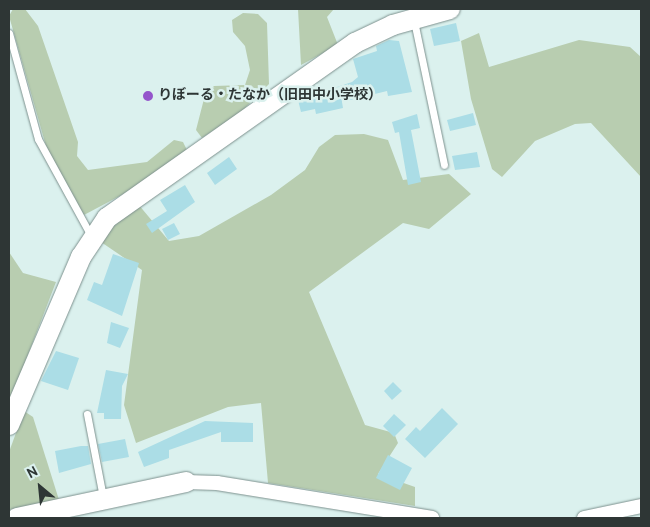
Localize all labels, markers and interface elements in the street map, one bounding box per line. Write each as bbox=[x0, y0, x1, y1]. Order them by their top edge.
place label: りぼーる・たなか（旧田中小学校） bbox=[158, 88, 382, 104]
marker: りぼーる・たなか（旧田中小学校） bbox=[142, 90, 154, 102]
north arrow bbox=[15, 462, 65, 512]
text: N bbox=[24, 463, 41, 483]

